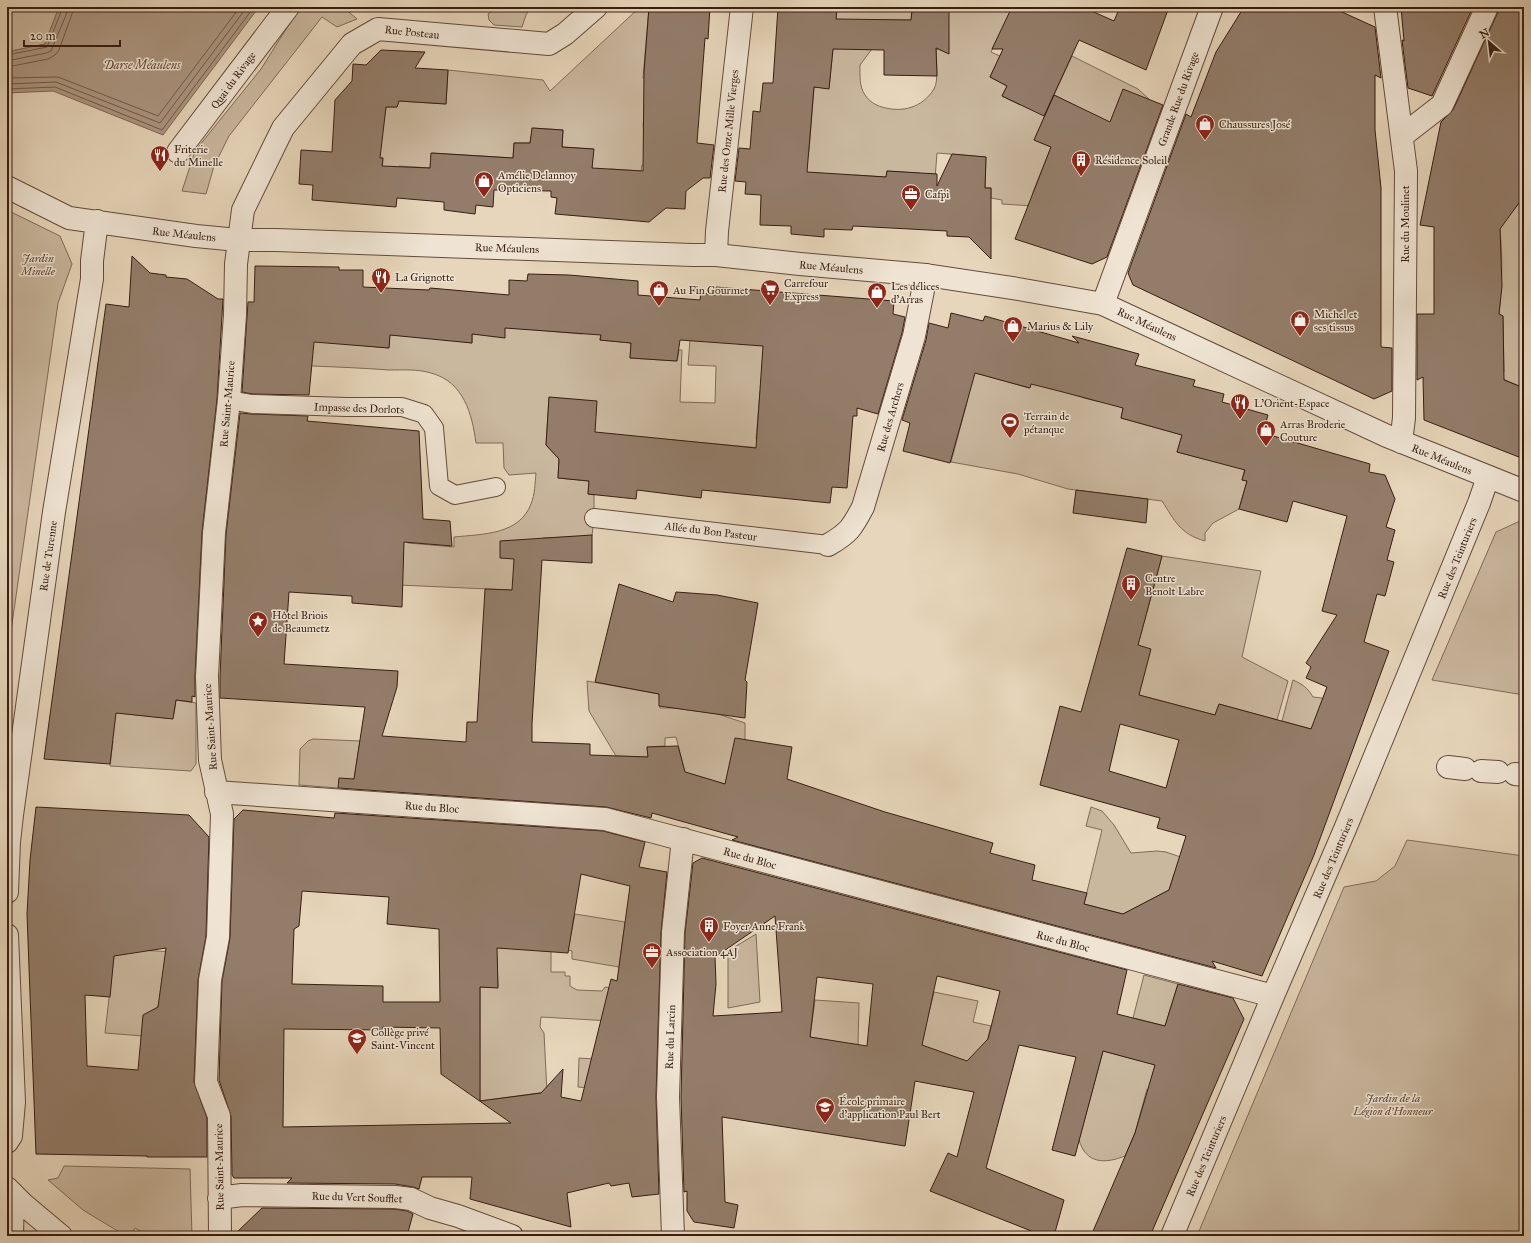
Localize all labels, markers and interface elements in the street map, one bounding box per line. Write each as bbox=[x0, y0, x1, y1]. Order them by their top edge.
scale bar bbox=[24, 22, 120, 48]
north arrow bbox=[1469, 22, 1509, 62]
street label: Rue Posteau bbox=[384, 23, 440, 42]
text: N bbox=[1477, 25, 1492, 42]
text: 20 m bbox=[30, 29, 56, 43]
street label: Quai du Rivage bbox=[208, 49, 259, 111]
street label: Grande Rue du Rivage bbox=[1155, 50, 1202, 148]
water label: Darse Méaulens bbox=[104, 58, 181, 72]
street label: Rue des Onze Mille Vierges bbox=[716, 69, 741, 193]
shop icon: Chaussures José bbox=[1194, 113, 1216, 141]
place label: Chaussures José bbox=[1219, 118, 1291, 132]
place label: Friterie du Minelle bbox=[174, 143, 224, 169]
restaurant icon: Friterie du Minelle bbox=[149, 144, 171, 172]
building icon: Résidence Soleil bbox=[1070, 149, 1092, 177]
place label: Résidence Soleil bbox=[1095, 154, 1167, 167]
place label: Amélie Delannoy Opticiens bbox=[497, 169, 576, 195]
shop icon: Amélie Delannoy Opticiens bbox=[473, 170, 495, 198]
office icon: Cafpi bbox=[900, 183, 922, 211]
street label: Rue du Moulinet bbox=[1399, 185, 1412, 263]
place label: Cafpi bbox=[925, 188, 949, 201]
street label: Rue Méaulens bbox=[151, 225, 217, 244]
street label: Rue Méaulens bbox=[475, 241, 539, 256]
park label: Jardin Minelle bbox=[20, 252, 56, 278]
street label: Rue Méaulens bbox=[798, 258, 864, 277]
restaurant icon: La Grignotte bbox=[370, 266, 392, 294]
place label: La Grignotte bbox=[395, 271, 455, 284]
place label: Carrefour Express bbox=[784, 277, 829, 303]
supermarket icon: Carrefour Express bbox=[759, 278, 781, 306]
shop icon: Au Fin Gourmet bbox=[648, 279, 670, 307]
place label: Les délices d’Arras bbox=[891, 280, 939, 306]
shop icon: Les délices d’Arras bbox=[866, 281, 888, 309]
place label: Au Fin Gourmet bbox=[672, 284, 748, 297]
street label: Rue Méaulens bbox=[1115, 305, 1179, 344]
place label: Michel et ses tissus bbox=[1314, 308, 1358, 334]
shop icon: Michel et ses tissus bbox=[1289, 309, 1311, 337]
shop icon: Marius & Lily bbox=[1002, 315, 1024, 343]
place label: Marius & Lily bbox=[1027, 320, 1094, 333]
street label: Rue Saint-Maurice bbox=[217, 360, 238, 448]
street label: Rue des Archers bbox=[874, 381, 907, 453]
restaurant icon: L'Orient-Espace bbox=[1229, 392, 1251, 420]
place label: L'Orient-Espace bbox=[1254, 397, 1330, 410]
street label: Impasse des Dorlots bbox=[314, 400, 404, 417]
place label: Terrain de pétanque bbox=[1023, 410, 1070, 437]
sports icon: Terrain de pétanque bbox=[999, 411, 1021, 439]
place label: Arras Broderie Couture bbox=[1279, 418, 1346, 444]
shop icon: Arras Broderie Couture bbox=[1255, 419, 1277, 447]
street label: Rue Méaulens bbox=[1410, 441, 1474, 478]
street label: Rue des Teinturiers bbox=[1435, 516, 1480, 601]
street label: Rue de Turenne bbox=[37, 519, 60, 592]
street label: Allée du Bon Pasteur bbox=[663, 519, 759, 544]
place label: Centre Benoît Labre bbox=[1145, 572, 1205, 598]
building icon: Centre Benoît Labre bbox=[1120, 573, 1142, 601]
place label: Hôtel Briois de Beaumetz bbox=[272, 609, 330, 635]
place icon: Hôtel Briois de Beaumetz bbox=[247, 610, 269, 638]
street label: Rue Saint-Maurice bbox=[201, 683, 220, 771]
street label: Rue du Bloc bbox=[404, 799, 460, 816]
street label: Rue des Teinturiers bbox=[1311, 816, 1356, 901]
street label: Rue du Bloc bbox=[722, 845, 778, 872]
building icon: Foyer Anne Frank bbox=[698, 915, 720, 943]
place label: Foyer Anne Frank bbox=[723, 920, 805, 933]
street label: Rue du Bloc bbox=[1035, 928, 1091, 955]
office icon: Association 4AJ bbox=[641, 941, 663, 969]
place label: Association 4AJ bbox=[665, 946, 738, 960]
street label: Rue du Larcin bbox=[663, 1004, 678, 1070]
place label: Collège privé Saint-Vincent bbox=[371, 1026, 435, 1052]
school or university icon: Collège privé Saint-Vincent bbox=[346, 1027, 368, 1055]
park label: Jardin de la Légion d'Honneur bbox=[1352, 1092, 1434, 1118]
place label: École primaire d'application Paul Bert bbox=[839, 1094, 941, 1121]
school or university icon: École primaire d'application Paul Bert bbox=[814, 1096, 836, 1124]
street label: Rue des Teinturiers bbox=[1184, 1114, 1229, 1199]
street label: Rue Saint-Maurice bbox=[212, 1123, 227, 1211]
street label: Rue du Vert Soufflet bbox=[311, 1189, 403, 1206]

